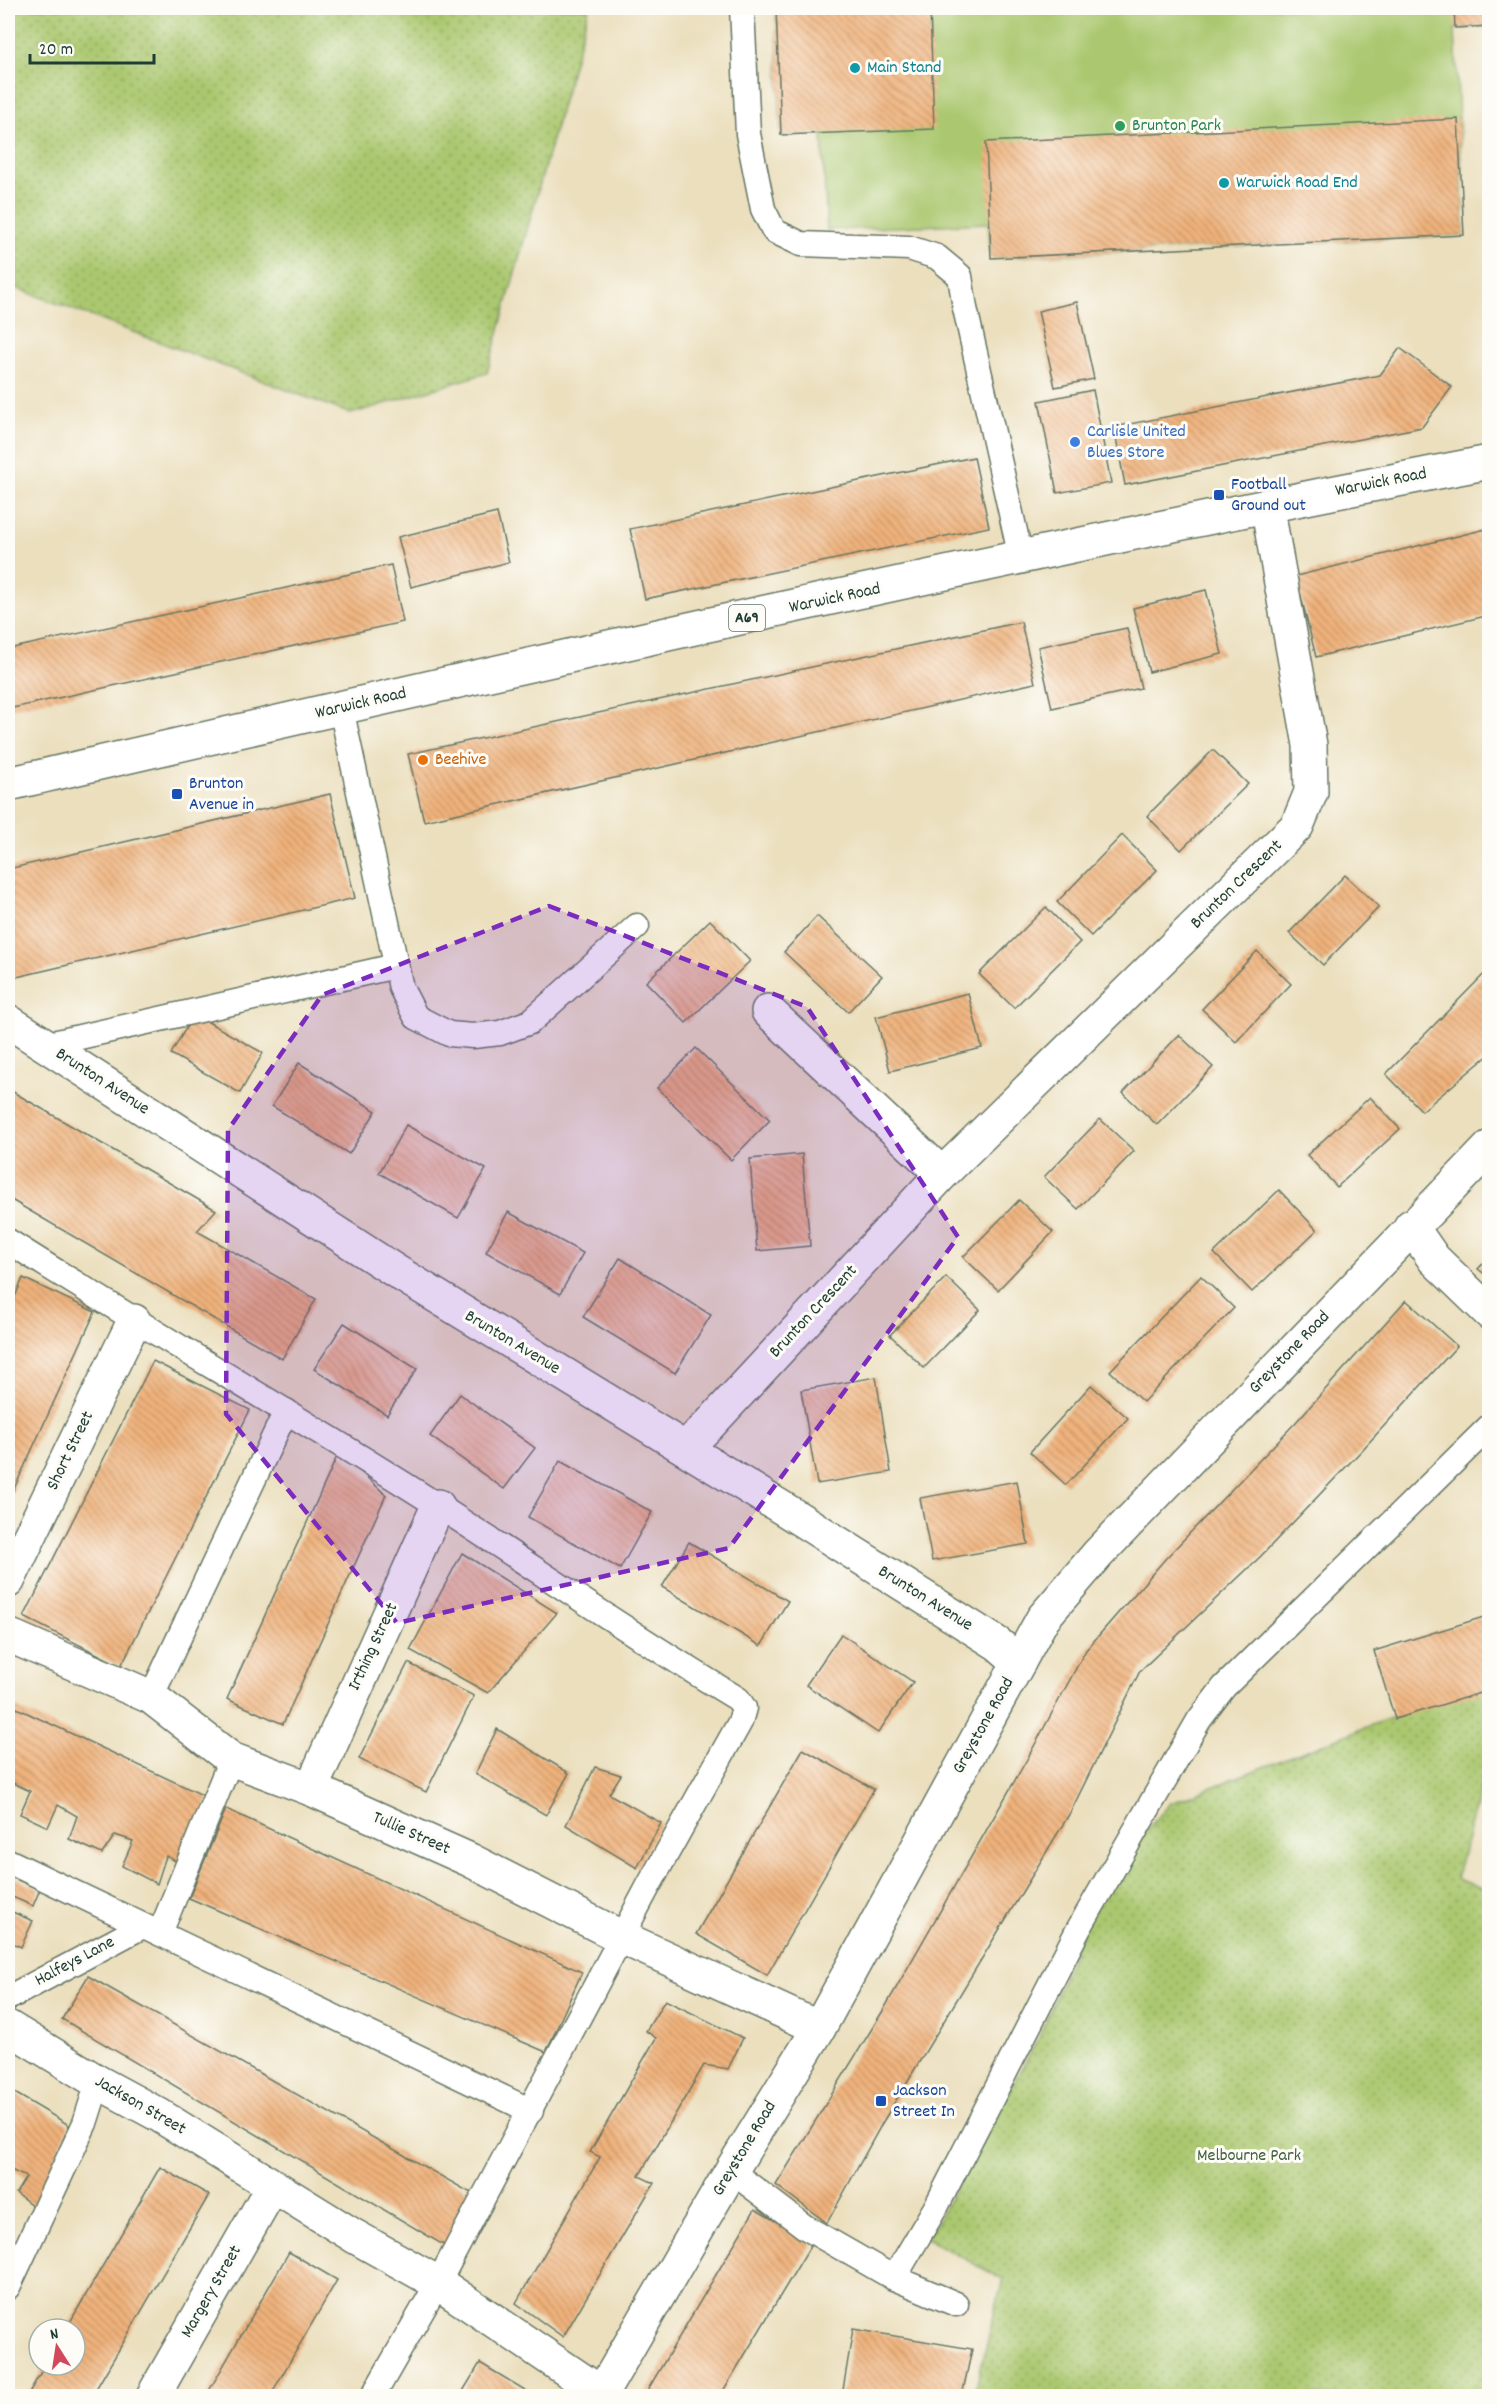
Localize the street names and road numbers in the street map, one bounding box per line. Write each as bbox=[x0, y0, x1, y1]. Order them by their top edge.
street label: Warwick Road bbox=[1333, 462, 1429, 504]
street label: Warwick Road bbox=[787, 577, 883, 621]
road number: A69 bbox=[729, 605, 765, 631]
street label: Warwick Road bbox=[313, 681, 409, 727]
street label: Brunton Crescent bbox=[1185, 834, 1289, 936]
street label: Brunton Avenue bbox=[50, 1042, 154, 1122]
street label: Brunton Crescent bbox=[764, 1259, 864, 1364]
street label: Brunton Avenue bbox=[459, 1305, 565, 1381]
street label: Greystone Road bbox=[1244, 1306, 1336, 1400]
street label: Short Street bbox=[41, 1407, 101, 1495]
street label: Brunton Avenue bbox=[873, 1560, 977, 1638]
street label: Irthing Street bbox=[343, 1599, 405, 1695]
street label: Greystone Road bbox=[947, 1673, 1021, 1779]
street label: Tullie Street bbox=[368, 1806, 454, 1862]
street label: Halfeys Lane bbox=[31, 1930, 119, 1994]
street label: Jackson Street bbox=[90, 2070, 190, 2142]
street label: Greystone Road bbox=[707, 2097, 783, 2201]
street label: Margery Street bbox=[175, 2241, 249, 2343]

